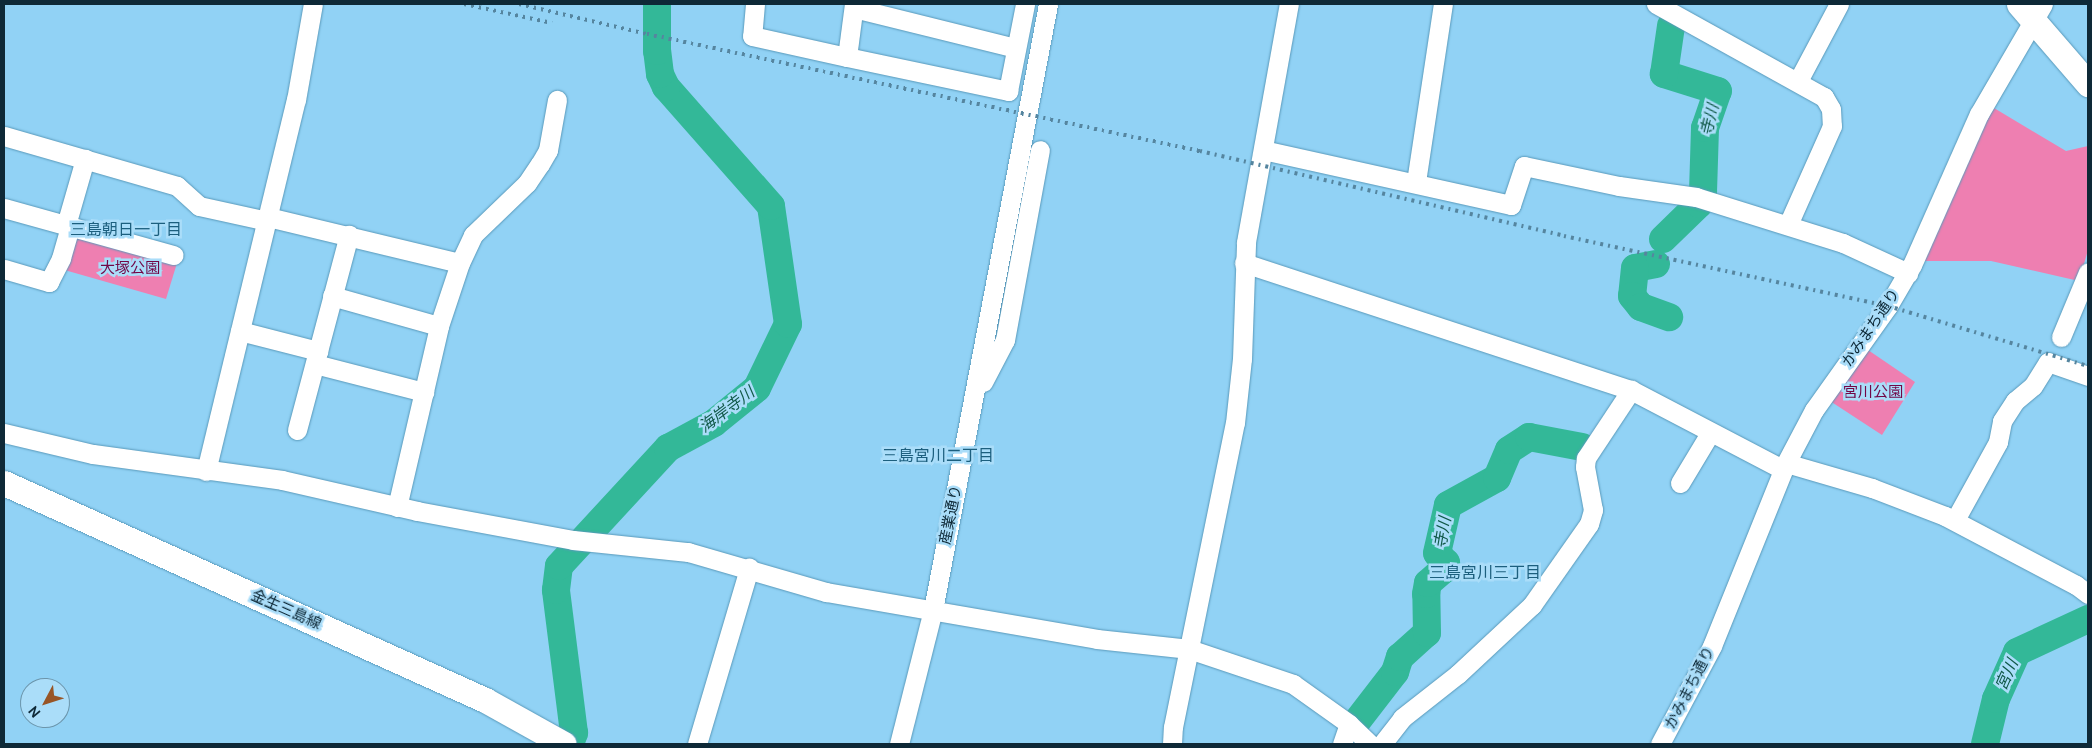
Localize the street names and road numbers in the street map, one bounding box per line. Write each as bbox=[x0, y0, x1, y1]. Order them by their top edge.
street label: かみまち通り bbox=[1838, 286, 1904, 370]
street label: 産業通り bbox=[936, 484, 966, 546]
street label: 金生三島線 bbox=[248, 587, 324, 633]
street label: かみまち通り bbox=[1662, 644, 1718, 732]

